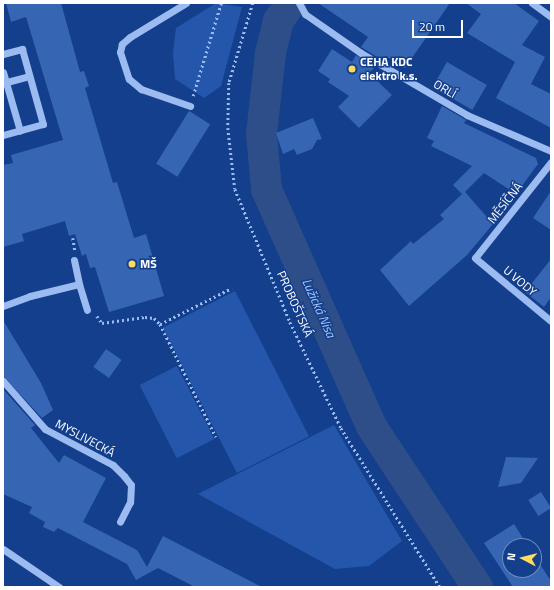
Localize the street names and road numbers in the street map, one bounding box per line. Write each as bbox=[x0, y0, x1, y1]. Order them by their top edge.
street label: ORLÍ bbox=[431, 77, 459, 101]
street label: MĚSÍČNÁ bbox=[485, 180, 525, 226]
street label: U VODY bbox=[500, 263, 540, 299]
street label: PROBOŠTSKÁ bbox=[274, 269, 316, 339]
street label: MYSLIVECKÁ bbox=[53, 416, 117, 460]

